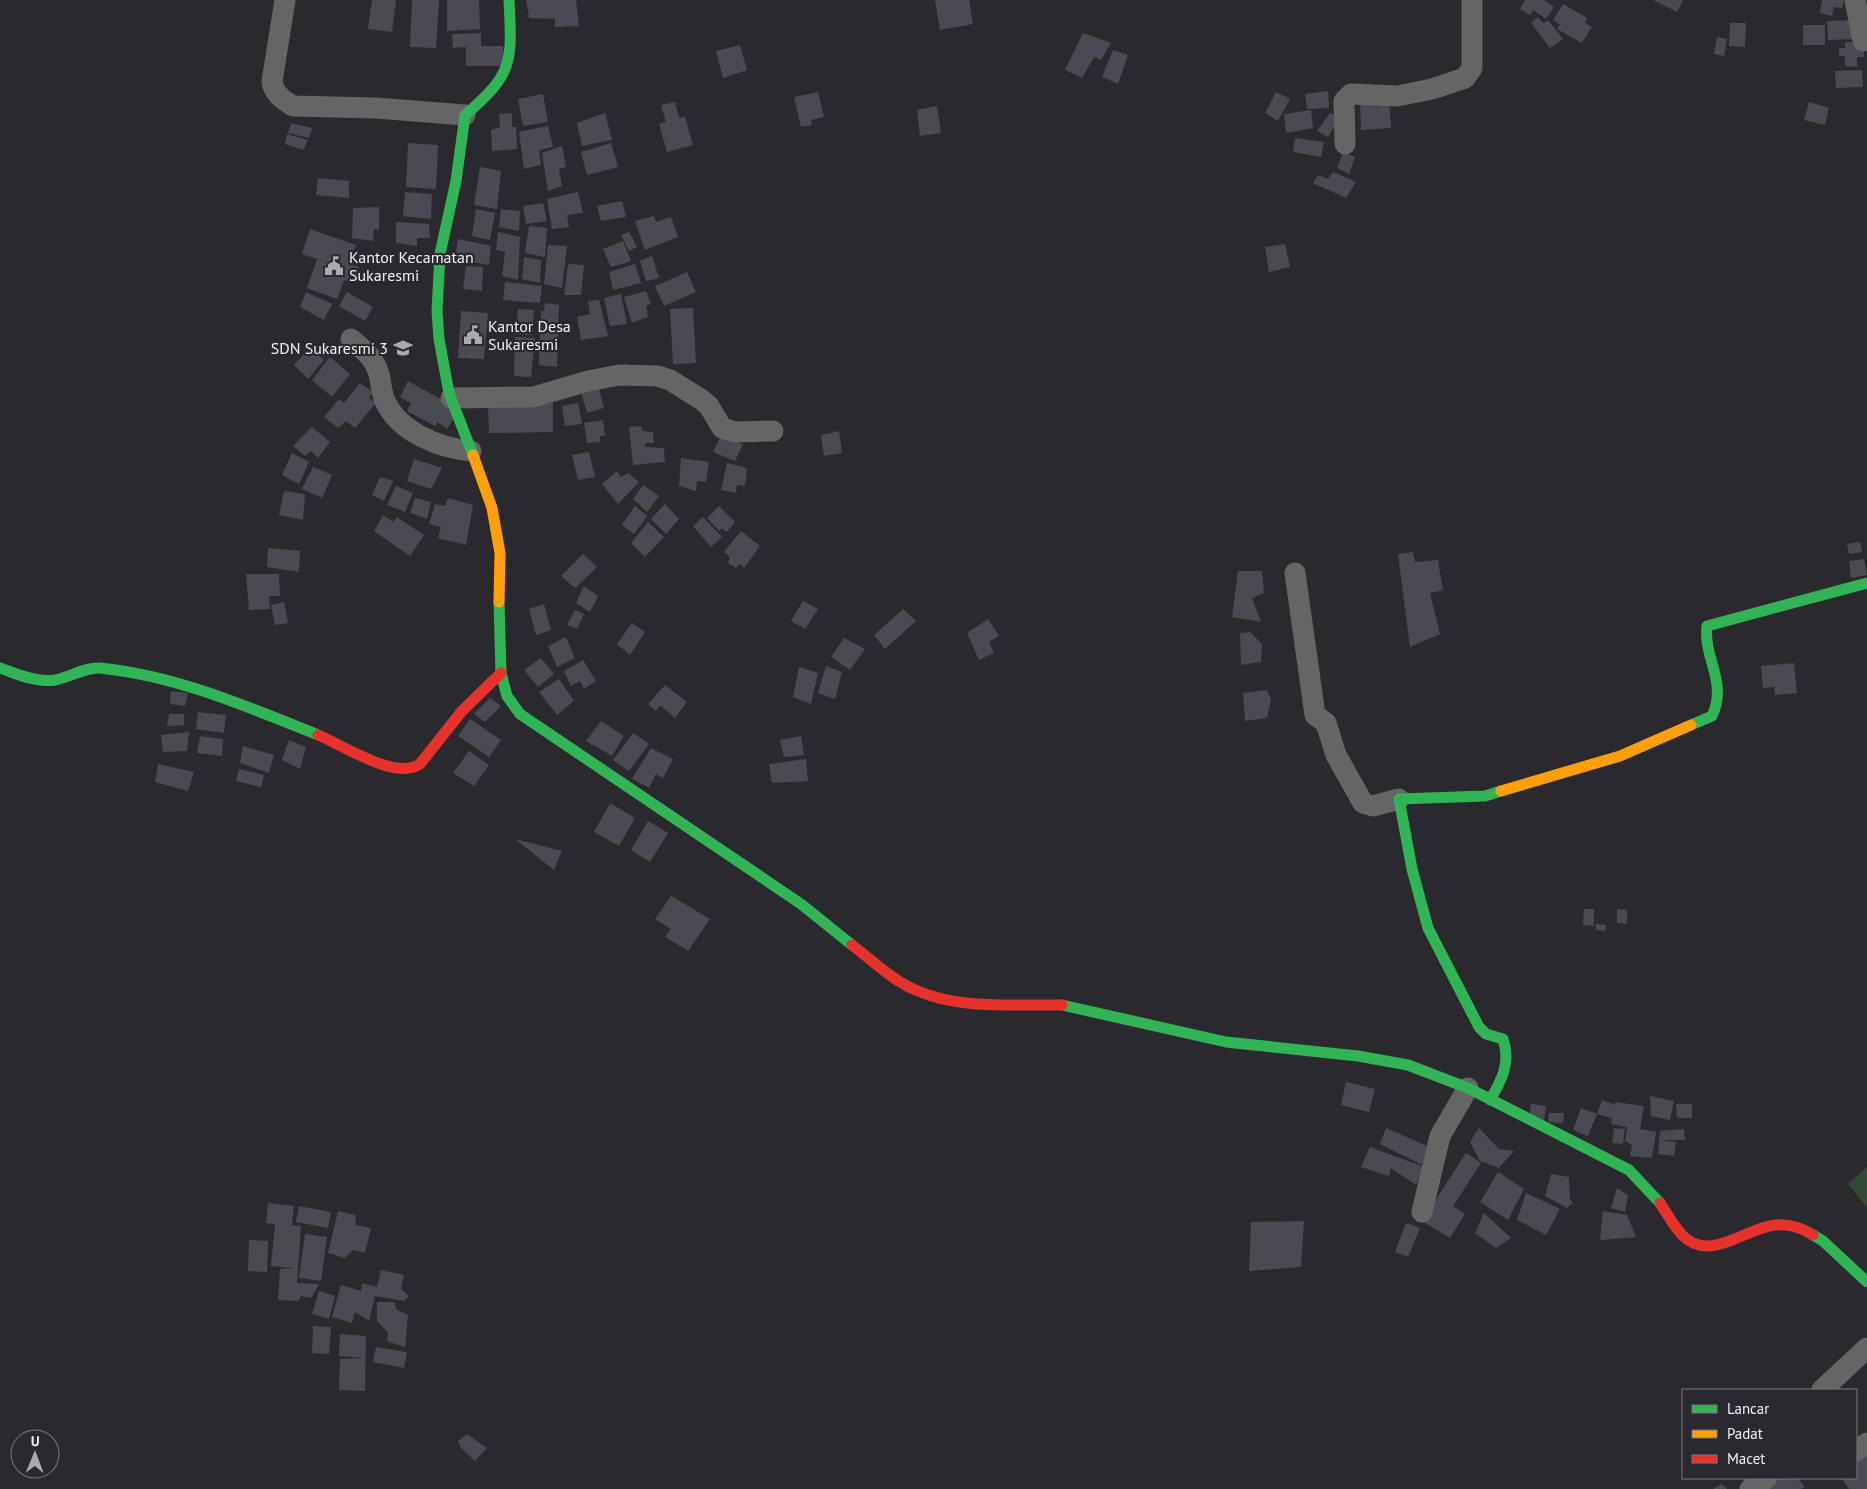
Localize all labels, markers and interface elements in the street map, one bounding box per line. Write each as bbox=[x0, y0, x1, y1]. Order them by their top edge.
place label: Kantor Kecamatan Sukaresmi bbox=[349, 247, 474, 285]
public building icon: Kantor Kecamatan Sukaresmi bbox=[323, 255, 345, 277]
place label: Kantor Desa Sukaresmi bbox=[488, 316, 571, 354]
public building icon: Kantor Desa Sukaresmi bbox=[462, 324, 484, 346]
school or university icon: SDN Sukaresmi 3 bbox=[392, 337, 414, 359]
place label: SDN Sukaresmi 3 bbox=[271, 338, 388, 358]
legend bbox=[1682, 1389, 1857, 1479]
text: Lancar bbox=[1727, 1399, 1769, 1418]
text: Padat bbox=[1727, 1424, 1763, 1443]
north arrow bbox=[10, 1429, 60, 1479]
text: U bbox=[31, 1432, 40, 1450]
text: Macet bbox=[1727, 1449, 1765, 1468]

